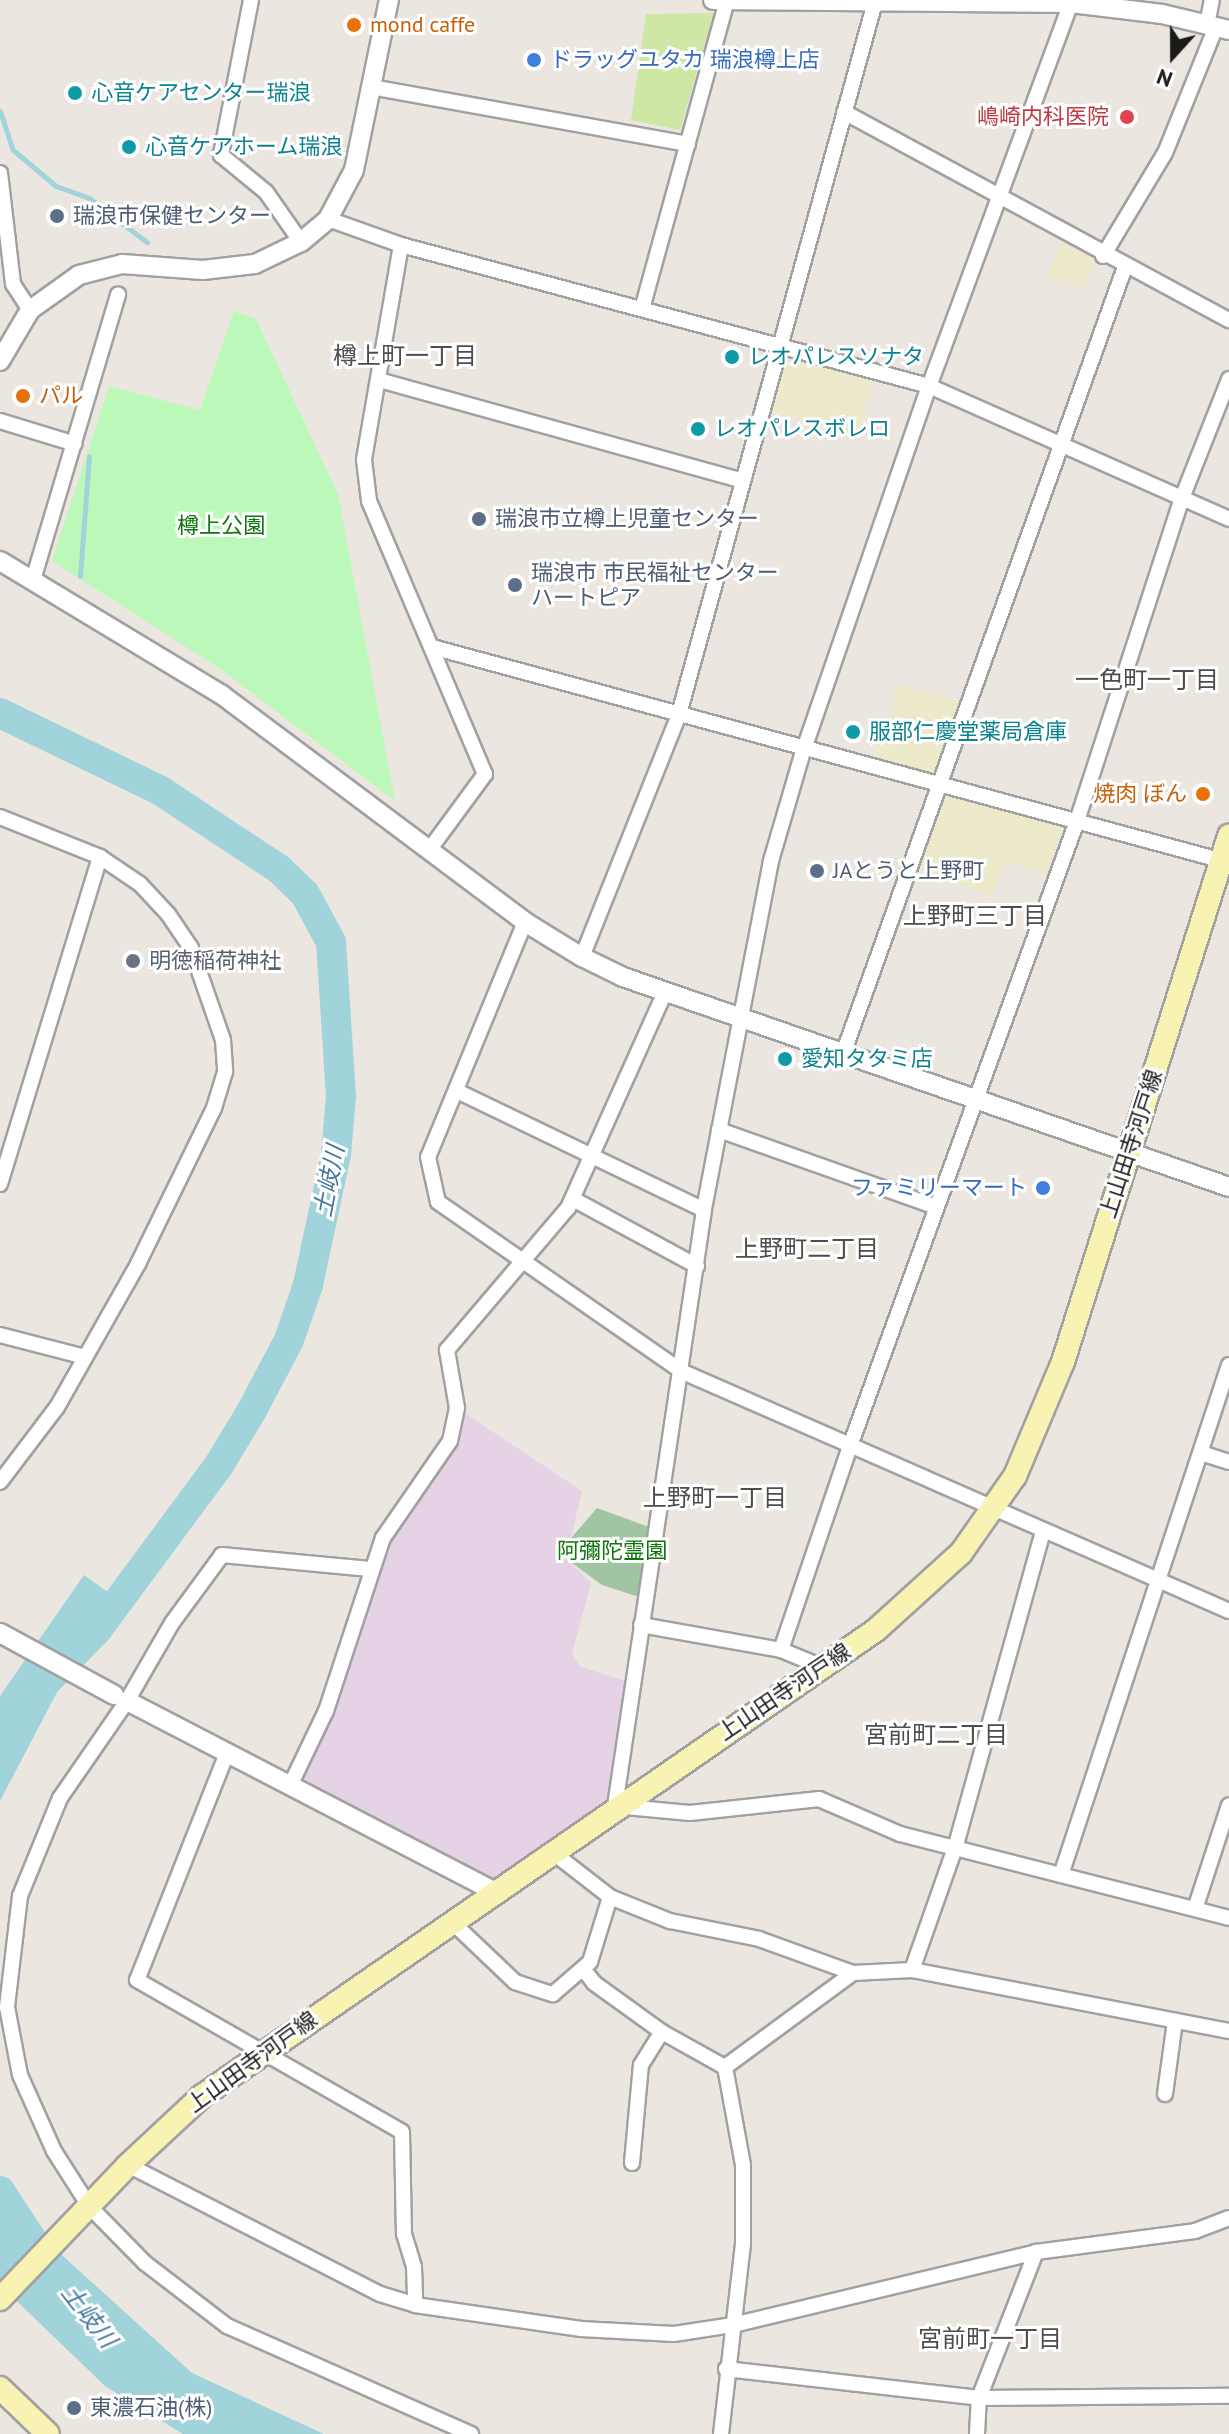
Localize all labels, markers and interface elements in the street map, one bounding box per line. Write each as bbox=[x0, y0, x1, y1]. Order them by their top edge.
place label: mond caffe bbox=[370, 12, 475, 38]
marker: mond caffe bbox=[345, 16, 363, 34]
north arrow bbox=[1133, 16, 1213, 96]
place label: ドラッグユタカ 瑞浪樽上店 bbox=[550, 47, 820, 73]
marker: ドラッグユタカ 瑞浪樽上店 bbox=[525, 51, 543, 69]
text: N bbox=[1153, 63, 1176, 94]
place label: 心音ケアセンター瑞浪 bbox=[91, 80, 311, 106]
marker: 心音ケアセンター瑞浪 bbox=[66, 84, 84, 102]
place label: 嶋崎内科医院 bbox=[977, 104, 1109, 130]
marker: 嶋崎内科医院 bbox=[1116, 106, 1138, 128]
place label: 心音ケアホーム瑞浪 bbox=[145, 134, 343, 160]
marker: 心音ケアホーム瑞浪 bbox=[120, 138, 138, 156]
place label: 瑞浪市保健センター bbox=[73, 203, 271, 229]
marker: 瑞浪市保健センター bbox=[48, 207, 66, 225]
district label: 樽上町一丁目 bbox=[333, 342, 477, 370]
place label: レオパレスソナタ bbox=[748, 344, 924, 370]
marker: レオパレスソナタ bbox=[723, 348, 741, 366]
place label: パル bbox=[39, 383, 83, 409]
marker: パル bbox=[14, 387, 32, 405]
place label: レオパレスボレロ bbox=[714, 416, 890, 442]
marker: レオパレスボレロ bbox=[689, 420, 707, 438]
place label: 瑞浪市立樽上児童センター bbox=[495, 506, 759, 532]
marker: 瑞浪市立樽上児童センター bbox=[470, 510, 488, 528]
park label: 樽上公園 bbox=[177, 513, 265, 539]
place label: 瑞浪市 市民福祉センター ハートピア bbox=[531, 559, 779, 610]
marker: 瑞浪市 市民福祉センター ハートピア bbox=[506, 576, 524, 594]
district label: 一色町一丁目 bbox=[1075, 666, 1219, 694]
place label: 服部仁慶堂薬局倉庫 bbox=[869, 719, 1067, 745]
marker: 服部仁慶堂薬局倉庫 bbox=[844, 723, 862, 741]
place label: 焼肉 ぼん bbox=[1093, 781, 1187, 807]
marker: 焼肉 ぼん bbox=[1194, 785, 1212, 803]
place label: JAとうと上野町 bbox=[833, 858, 984, 884]
marker: JAとうと上野町 bbox=[808, 862, 826, 880]
district label: 上野町三丁目 bbox=[903, 902, 1047, 930]
place label: 明徳稲荷神社 bbox=[149, 948, 281, 974]
marker: 明徳稲荷神社 bbox=[124, 952, 142, 970]
place label: 愛知タタミ店 bbox=[801, 1046, 933, 1072]
marker: 愛知タタミ店 bbox=[776, 1050, 794, 1068]
street label: 上山田寺河戸線 bbox=[1095, 1067, 1167, 1221]
water label: 土岐川 bbox=[308, 1143, 350, 1219]
place label: ファミリーマート bbox=[851, 1175, 1027, 1201]
marker: ファミリーマート bbox=[1034, 1179, 1052, 1197]
district label: 上野町二丁目 bbox=[735, 1235, 879, 1263]
district label: 上野町一丁目 bbox=[643, 1484, 787, 1512]
park label: 阿彌陀霊園 bbox=[557, 1538, 667, 1564]
street label: 上山田寺河戸線 bbox=[713, 1638, 855, 1746]
district label: 宮前町二丁目 bbox=[864, 1721, 1008, 1749]
street label: 上山田寺河戸線 bbox=[182, 2006, 322, 2118]
water label: 土岐川 bbox=[55, 2279, 123, 2353]
district label: 宮前町一丁目 bbox=[918, 2325, 1062, 2353]
place label: 東濃石油(株) bbox=[90, 2395, 212, 2421]
marker: 東濃石油(株) bbox=[65, 2399, 83, 2417]

